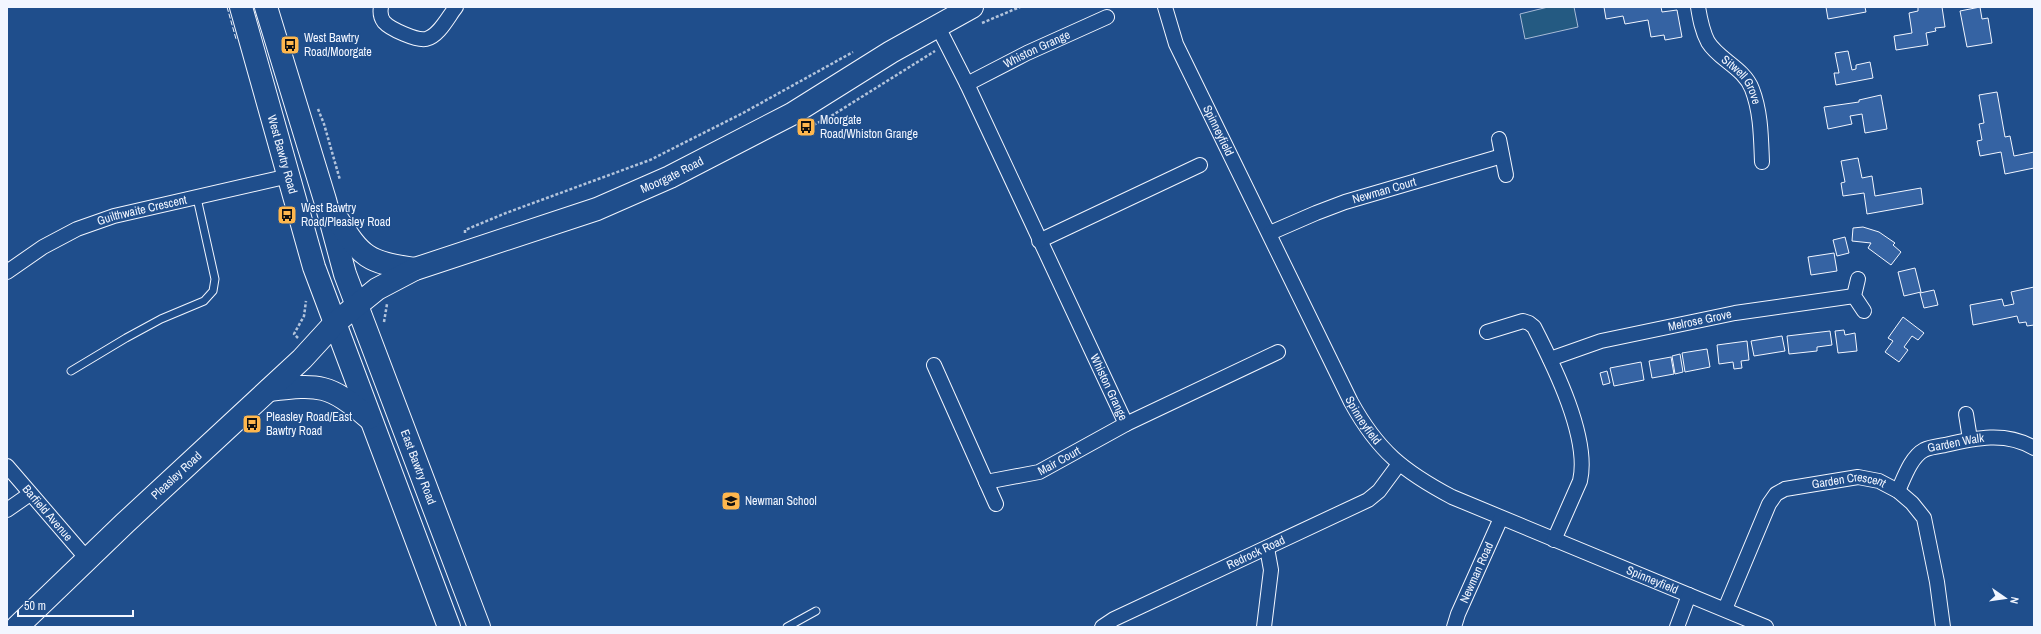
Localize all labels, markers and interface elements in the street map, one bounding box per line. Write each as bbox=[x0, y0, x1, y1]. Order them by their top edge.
street label: Whiston Grange bbox=[1001, 27, 1073, 72]
place label: West Bawtry Road/Moorgate bbox=[304, 30, 372, 60]
bus stop icon: West Bawtry Road/Moorgate bbox=[279, 34, 301, 56]
street label: Sitwell Grove bbox=[1718, 52, 1764, 106]
street label: Spinneyfield bbox=[1199, 102, 1238, 159]
place label: Moorgate Road/Whiston Grange bbox=[820, 112, 918, 142]
street label: West Bawtry Road bbox=[264, 113, 301, 196]
bus stop icon: Moorgate Road/Whiston Grange bbox=[795, 116, 817, 138]
street label: Moorgate Road bbox=[638, 153, 706, 197]
street label: Newman Court bbox=[1350, 174, 1418, 207]
street label: Guilthwaite Crescent bbox=[95, 192, 189, 229]
place label: West Bawtry Road/Pleasley Road bbox=[301, 200, 391, 230]
bus stop icon: West Bawtry Road/Pleasley Road bbox=[276, 204, 298, 226]
street label: Melrose Grove bbox=[1667, 306, 1733, 335]
street label: Whiston Grange bbox=[1086, 351, 1131, 423]
street label: Spinneyfield bbox=[1341, 394, 1385, 448]
place label: Pleasley Road/East Bawtry Road bbox=[266, 409, 352, 439]
bus stop icon: Pleasley Road/East Bawtry Road bbox=[241, 413, 263, 435]
street label: East Bawtry Road bbox=[397, 427, 440, 507]
street label: Garden Walk bbox=[1926, 430, 1985, 456]
street label: Mair Court bbox=[1035, 442, 1084, 479]
street label: Pleasley Road bbox=[148, 448, 205, 503]
street label: Garden Crescent bbox=[1810, 469, 1889, 492]
street label: Barfield Avenue bbox=[19, 481, 76, 544]
school or university icon: Newman School bbox=[720, 490, 742, 512]
place label: Newman School bbox=[745, 493, 817, 509]
street label: Redrock Road bbox=[1224, 532, 1288, 573]
street label: Newman Road bbox=[1456, 540, 1497, 606]
street label: Spinneyfield bbox=[1624, 562, 1681, 598]
north arrow bbox=[1985, 578, 2025, 618]
scale bar bbox=[18, 592, 133, 618]
text: N bbox=[2007, 596, 2022, 605]
text: 50 m bbox=[24, 598, 46, 614]

